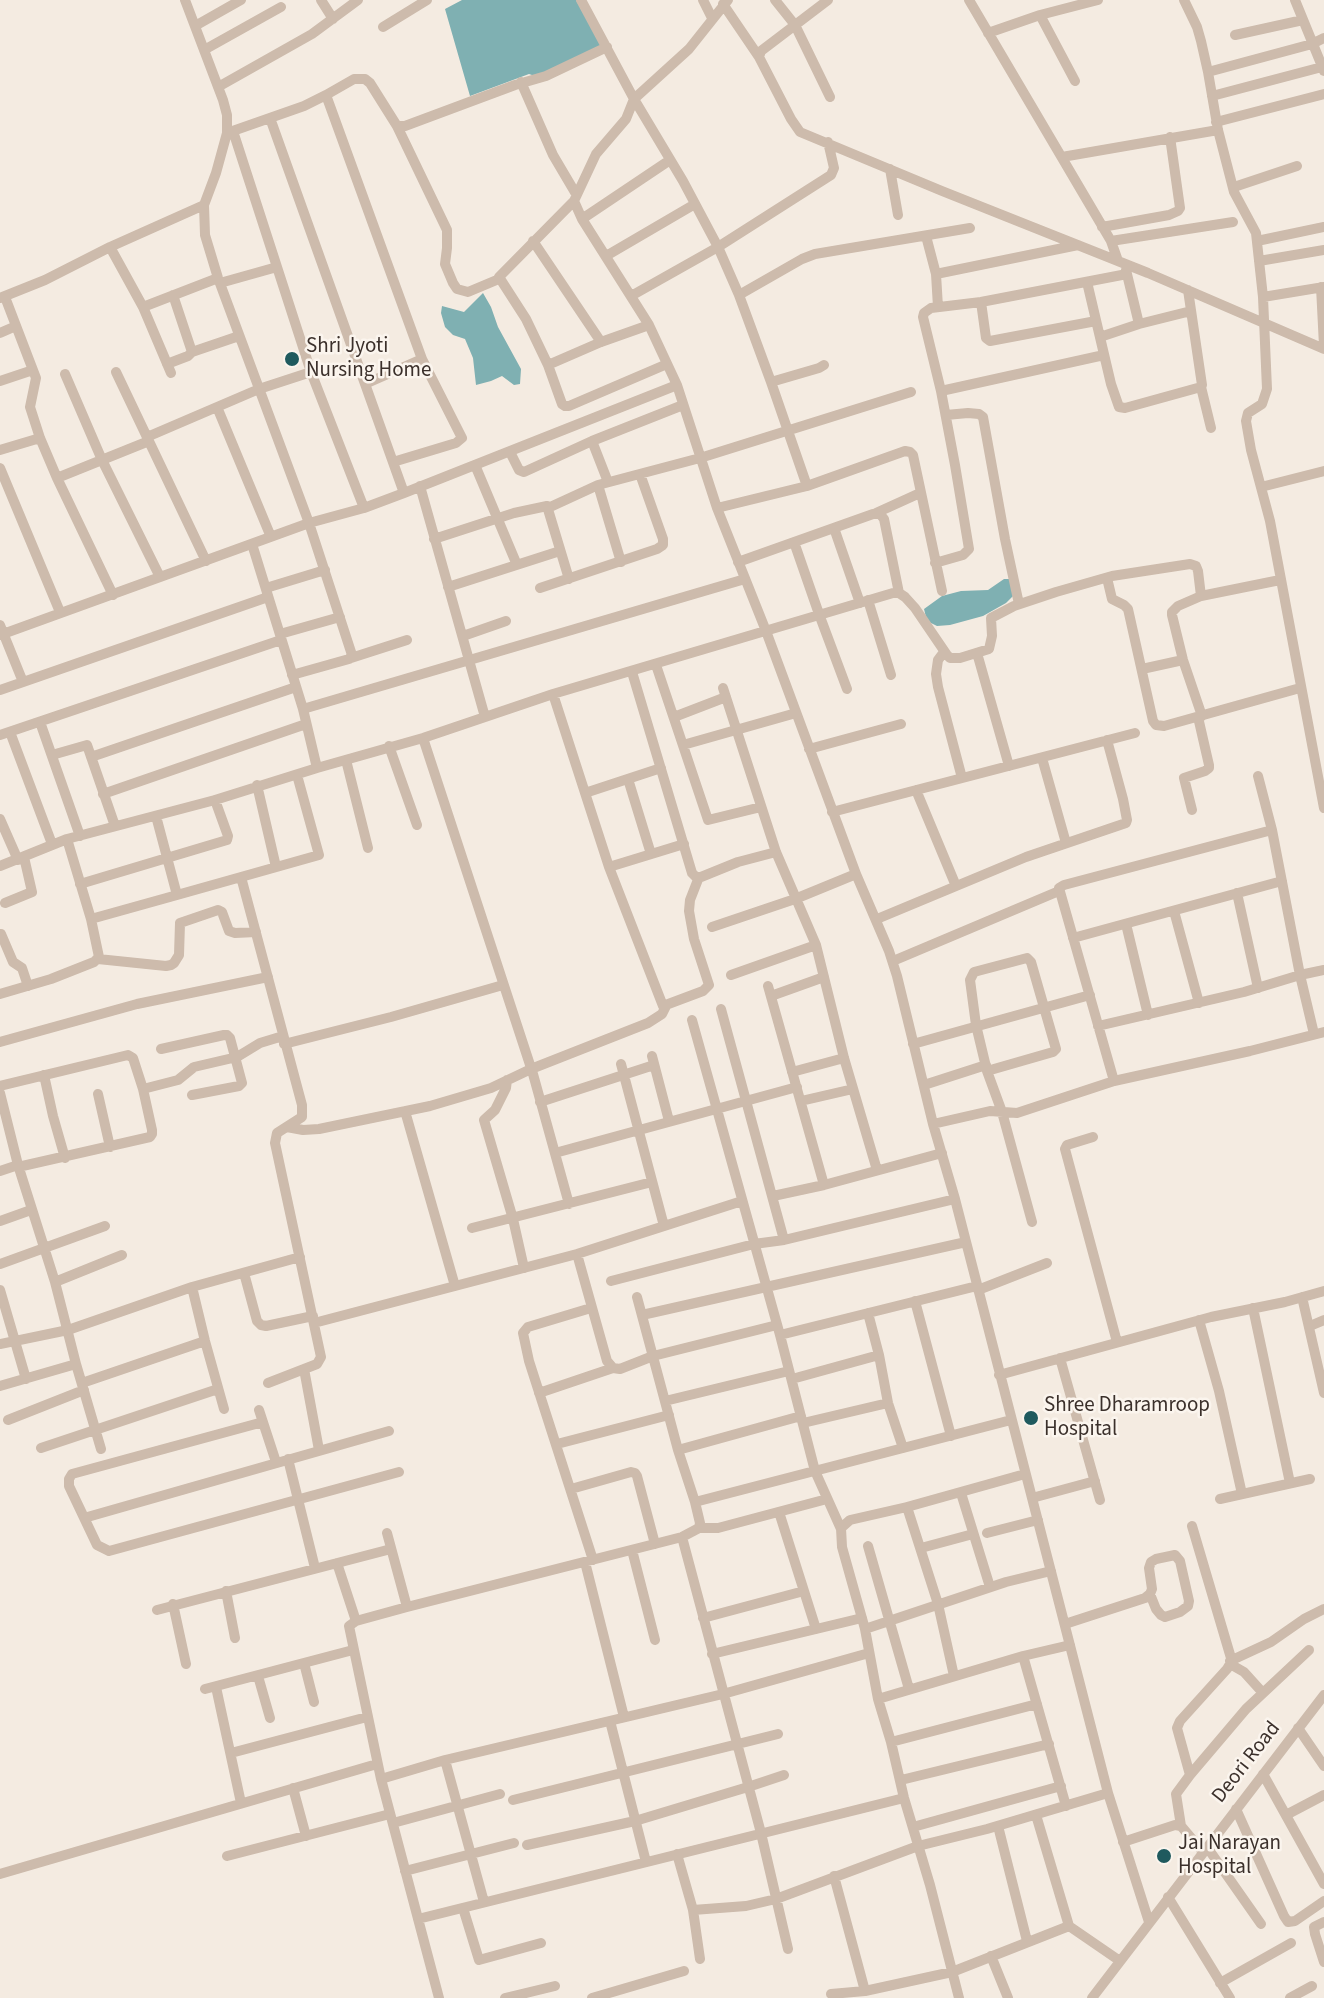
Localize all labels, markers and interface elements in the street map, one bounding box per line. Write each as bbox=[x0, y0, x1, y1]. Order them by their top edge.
place label: Shri Jyoti Nursing Home bbox=[306, 334, 431, 384]
marker: Shri Jyoti Nursing Home bbox=[283, 350, 301, 368]
place label: Shree Dharamroop Hospital bbox=[1044, 1393, 1210, 1443]
marker: Shree Dharamroop Hospital bbox=[1022, 1409, 1040, 1427]
street label: Deori Road bbox=[1207, 1717, 1287, 1809]
place label: Jai Narayan Hospital bbox=[1178, 1831, 1281, 1881]
marker: Jai Narayan Hospital bbox=[1155, 1847, 1173, 1865]

